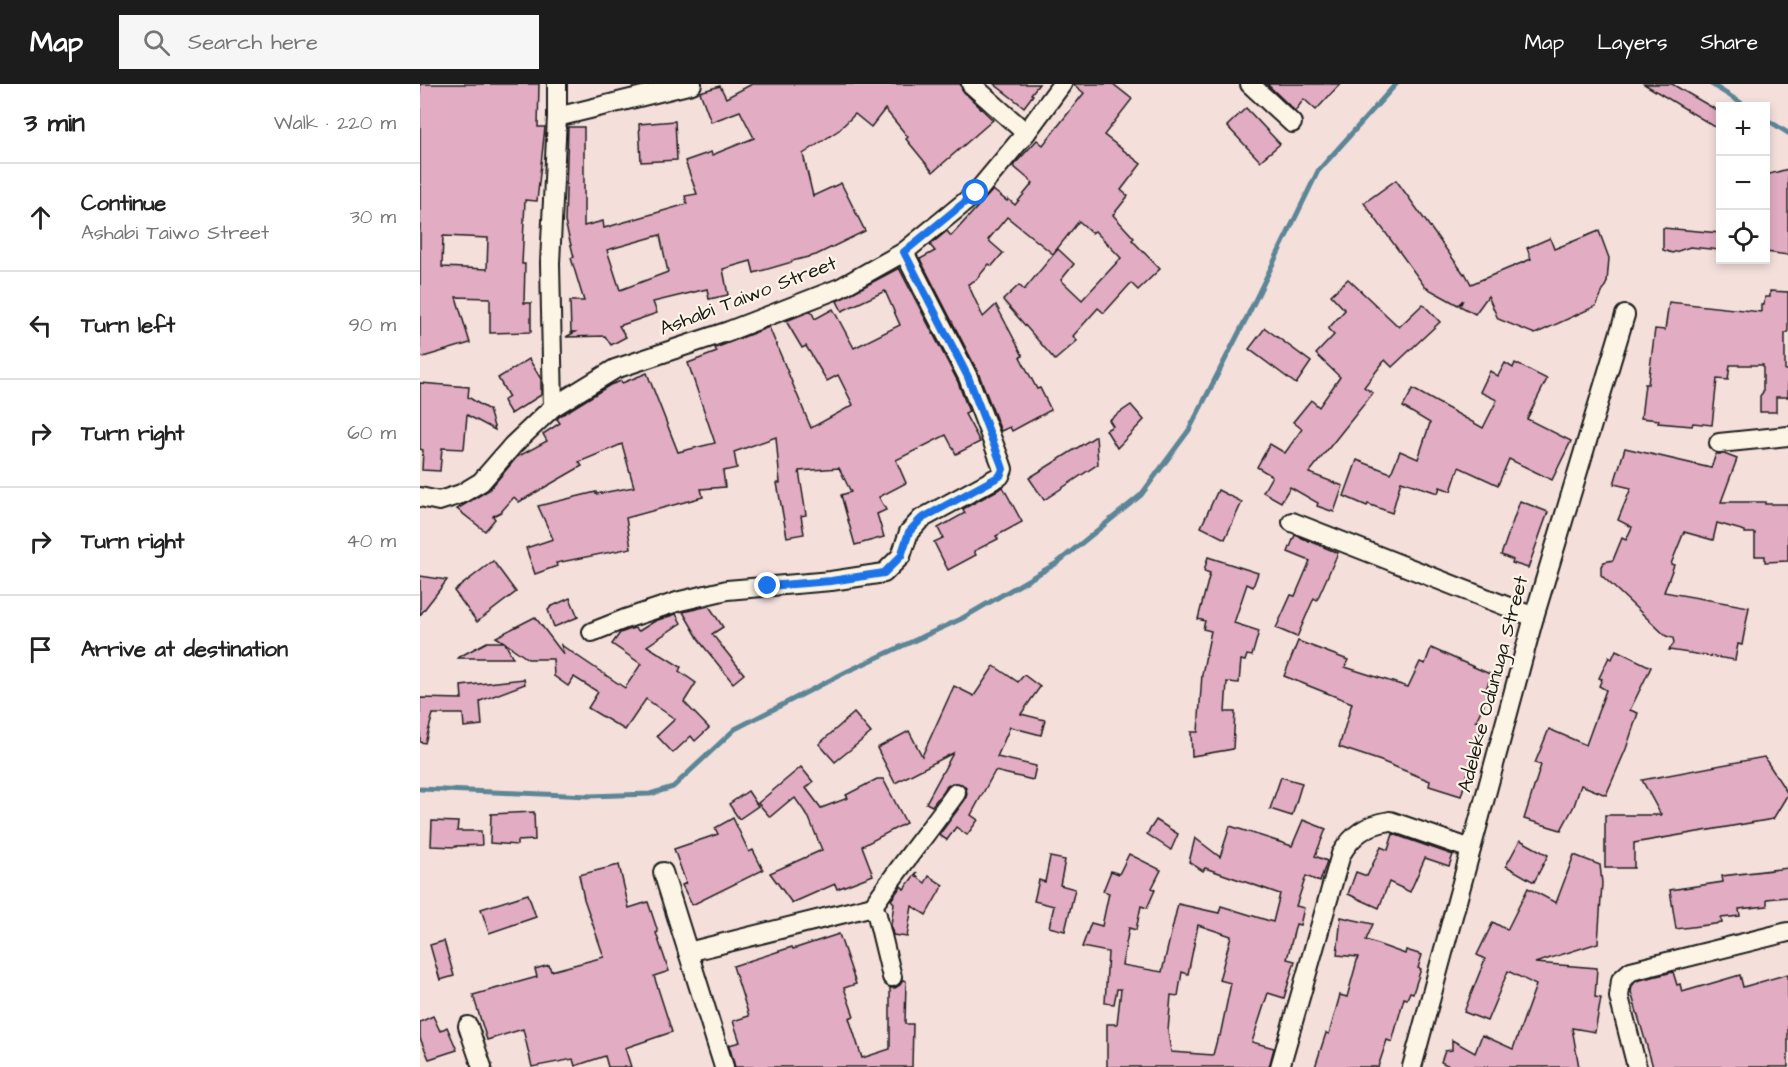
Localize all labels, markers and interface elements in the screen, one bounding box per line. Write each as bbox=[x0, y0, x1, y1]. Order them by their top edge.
search box bbox=[119, 15, 539, 69]
text: Map bbox=[30, 23, 83, 62]
icon: search bbox=[140, 26, 173, 59]
text: Search here bbox=[188, 27, 318, 58]
text: Map bbox=[1524, 28, 1564, 57]
text: Layers bbox=[1597, 28, 1667, 57]
text: Share bbox=[1700, 28, 1758, 57]
map controls bbox=[1716, 102, 1770, 264]
button: + bbox=[1716, 102, 1770, 156]
text: 3 min bbox=[24, 105, 85, 141]
text: Walk · 220 m bbox=[274, 109, 396, 137]
button: − bbox=[1716, 156, 1770, 210]
route start bbox=[962, 179, 988, 205]
text: Continue bbox=[81, 188, 166, 219]
icon: ahead bbox=[24, 201, 57, 234]
text: 30 m bbox=[350, 203, 396, 231]
button: locate bbox=[1716, 210, 1770, 264]
text: Ashabi Taiwo Street bbox=[81, 219, 269, 247]
street label: Ashabi Taiwo Street bbox=[655, 249, 841, 343]
icon: left bbox=[24, 309, 57, 342]
text: Turn left bbox=[81, 310, 175, 341]
text: 90 m bbox=[348, 311, 396, 339]
icon: right bbox=[24, 417, 57, 450]
text: Turn right bbox=[81, 418, 184, 449]
text: 60 m bbox=[347, 419, 396, 447]
icon: right bbox=[24, 525, 57, 558]
text: Turn right bbox=[81, 526, 184, 557]
text: 40 m bbox=[346, 527, 396, 555]
route end bbox=[754, 572, 780, 598]
street label: Adeleke Odunuga Street bbox=[1451, 573, 1536, 796]
icon: arrive bbox=[24, 633, 57, 666]
text: Arrive at destination bbox=[81, 634, 288, 665]

